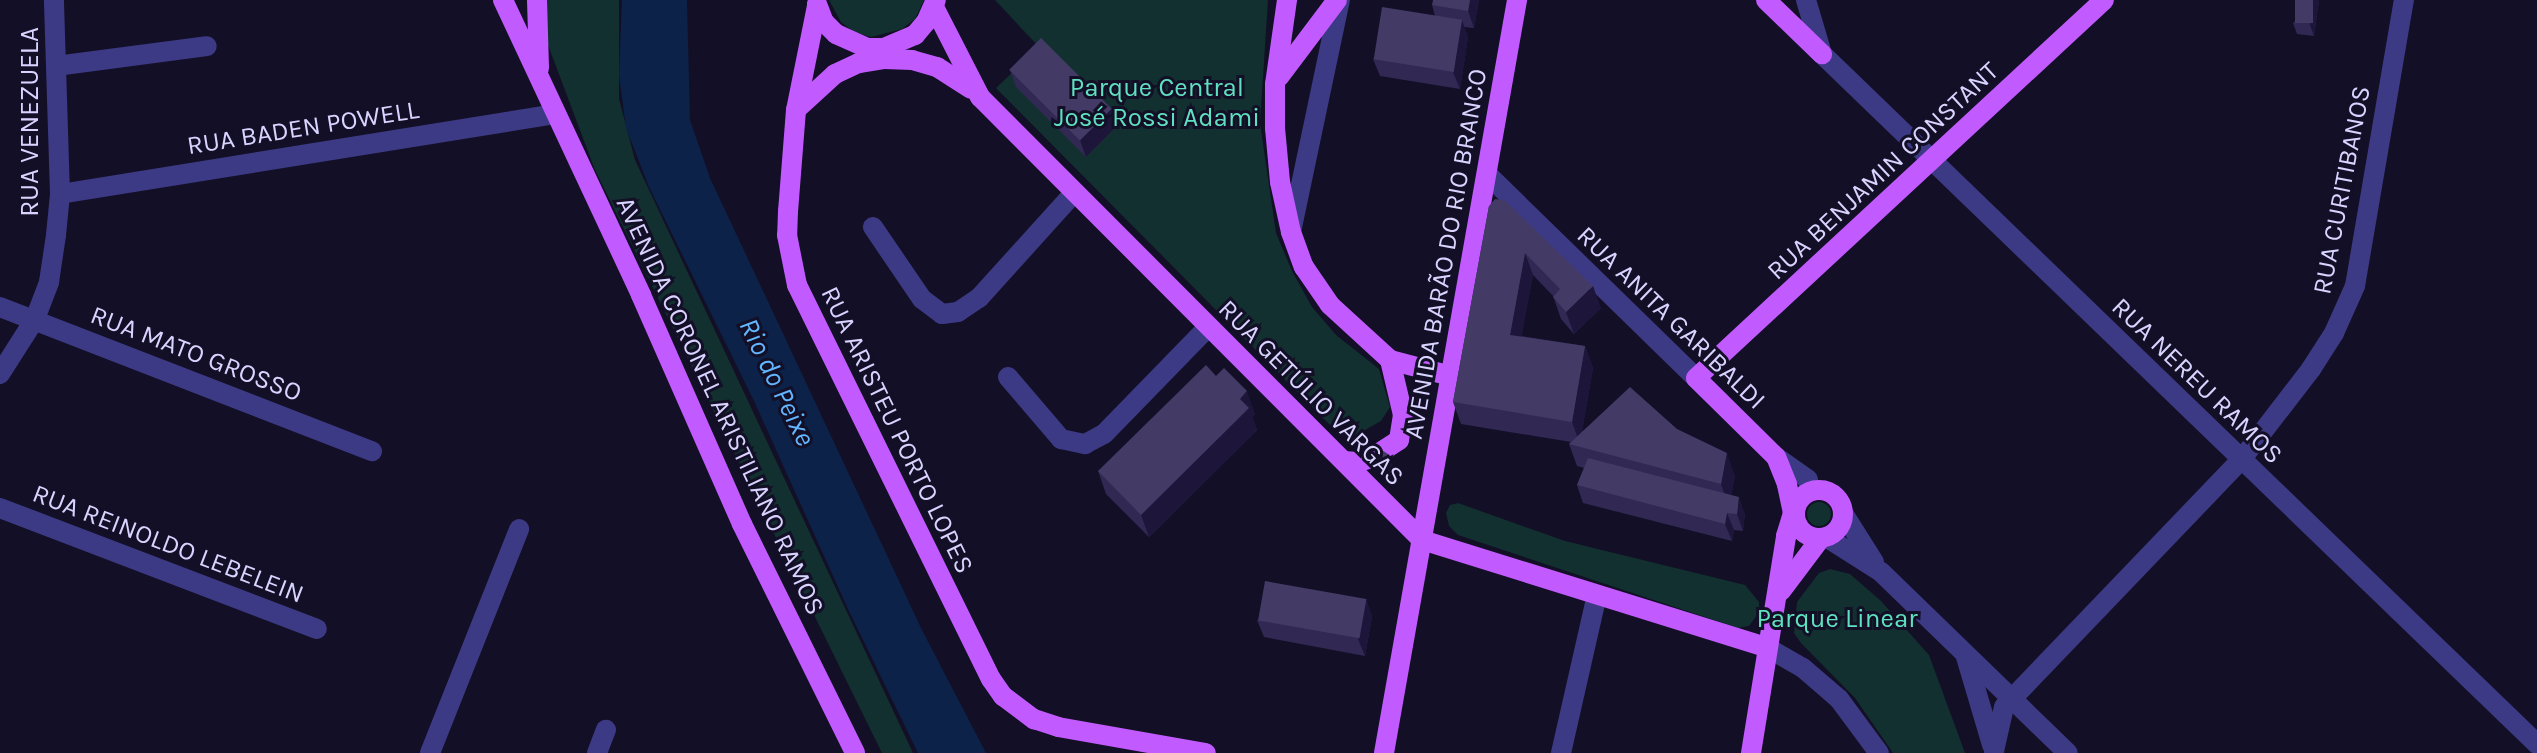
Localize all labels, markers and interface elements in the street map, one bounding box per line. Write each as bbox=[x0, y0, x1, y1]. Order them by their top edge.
street label: RUA VENEZUELA bbox=[14, 27, 46, 217]
street label: RUA BENJAMIN CONSTANT bbox=[1761, 56, 2005, 286]
street label: AVENIDA BARÃO DO RIO BRANCO bbox=[1398, 66, 1494, 442]
park label: Parque Central José Rossi Adami bbox=[1054, 72, 1260, 134]
street label: RUA CURITIBANOS bbox=[2306, 83, 2378, 297]
street label: RUA BADEN POWELL bbox=[185, 94, 421, 162]
street label: AVENIDA CORONEL ARISTILIANO RAMOS bbox=[609, 192, 831, 620]
street label: RUA ANITA GARIBALDI bbox=[1570, 220, 1772, 416]
street label: RUA ARISTEU PORTO LOPES bbox=[814, 281, 980, 579]
street label: RUA NEREU RAMOS bbox=[2105, 291, 2289, 471]
street label: RUA GETÚLIO VARGAS bbox=[1212, 294, 1410, 492]
street label: RUA MATO GROSSO bbox=[86, 299, 306, 409]
water label: Rio do Peixe bbox=[732, 313, 822, 451]
street label: RUA REINOLDO LEBELEIN bbox=[28, 478, 308, 610]
park label: Parque Linear bbox=[1756, 603, 1918, 635]

